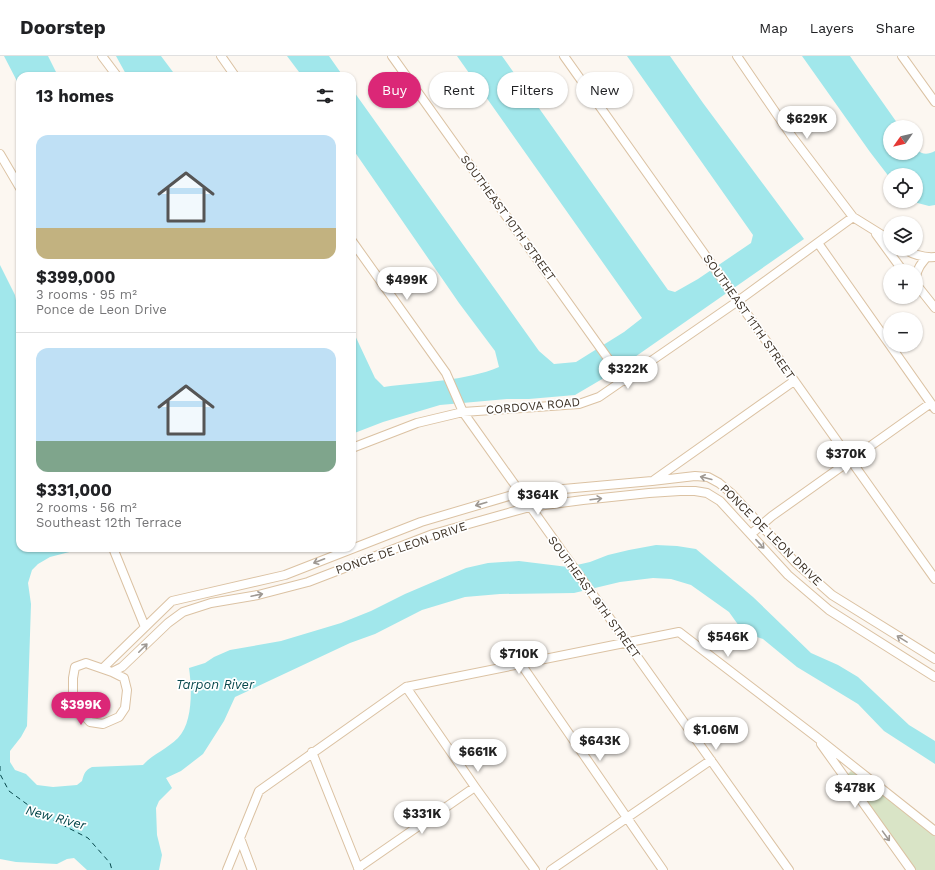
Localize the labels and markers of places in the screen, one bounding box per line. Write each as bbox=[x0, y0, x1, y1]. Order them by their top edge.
pin: $629K bbox=[779, 106, 835, 140]
pin: $499K bbox=[379, 267, 435, 301]
pin: $322K bbox=[600, 356, 656, 390]
pin: $370K bbox=[818, 441, 874, 475]
pin: $364K bbox=[510, 482, 566, 516]
pin: $546K bbox=[700, 624, 756, 658]
pin: $710K bbox=[491, 641, 547, 675]
pin: $399K bbox=[53, 692, 109, 726]
pin: $1.06M bbox=[683, 717, 749, 751]
pin: $643K bbox=[572, 728, 628, 762]
pin: $661K bbox=[450, 739, 506, 773]
pin: $478K bbox=[827, 775, 883, 809]
pin: $331K bbox=[394, 801, 450, 835]

